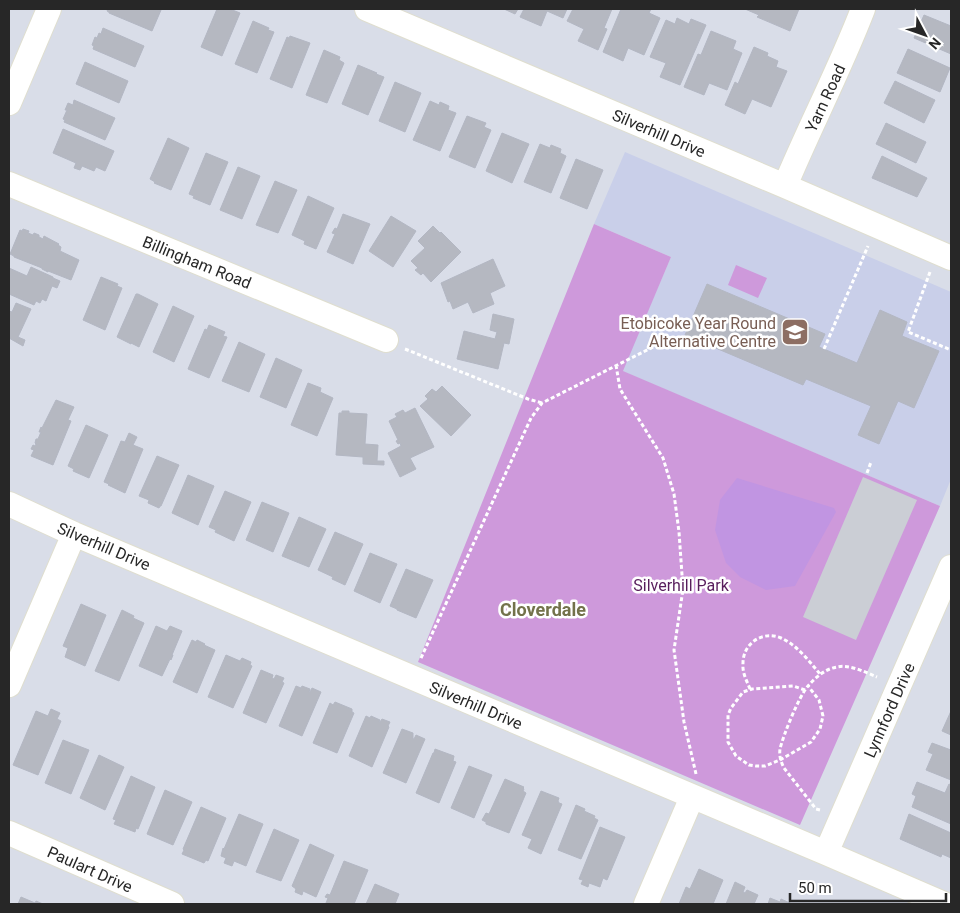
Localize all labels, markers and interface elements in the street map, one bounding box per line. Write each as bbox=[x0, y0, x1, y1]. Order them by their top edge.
north arrow bbox=[900, 10, 950, 60]
text: N bbox=[926, 35, 944, 53]
street label: Yarn Road bbox=[801, 61, 849, 135]
street label: Silverhill Drive bbox=[609, 105, 708, 162]
street label: Billingham Road bbox=[140, 232, 254, 293]
place label: Etobicoke Year Round Alternative Centre bbox=[621, 314, 776, 351]
school or university icon: Etobicoke Year Round Alternative Centre bbox=[780, 317, 810, 347]
street label: Silverhill Drive bbox=[54, 518, 153, 575]
park label: Silverhill Park bbox=[633, 576, 730, 595]
district label: Cloverdale bbox=[500, 599, 586, 620]
street label: Lynnford Drive bbox=[860, 660, 919, 761]
street label: Silverhill Drive bbox=[426, 677, 525, 734]
street label: Paulart Drive bbox=[44, 842, 135, 897]
scale bar bbox=[790, 870, 946, 902]
text: 50 m bbox=[798, 879, 832, 897]

